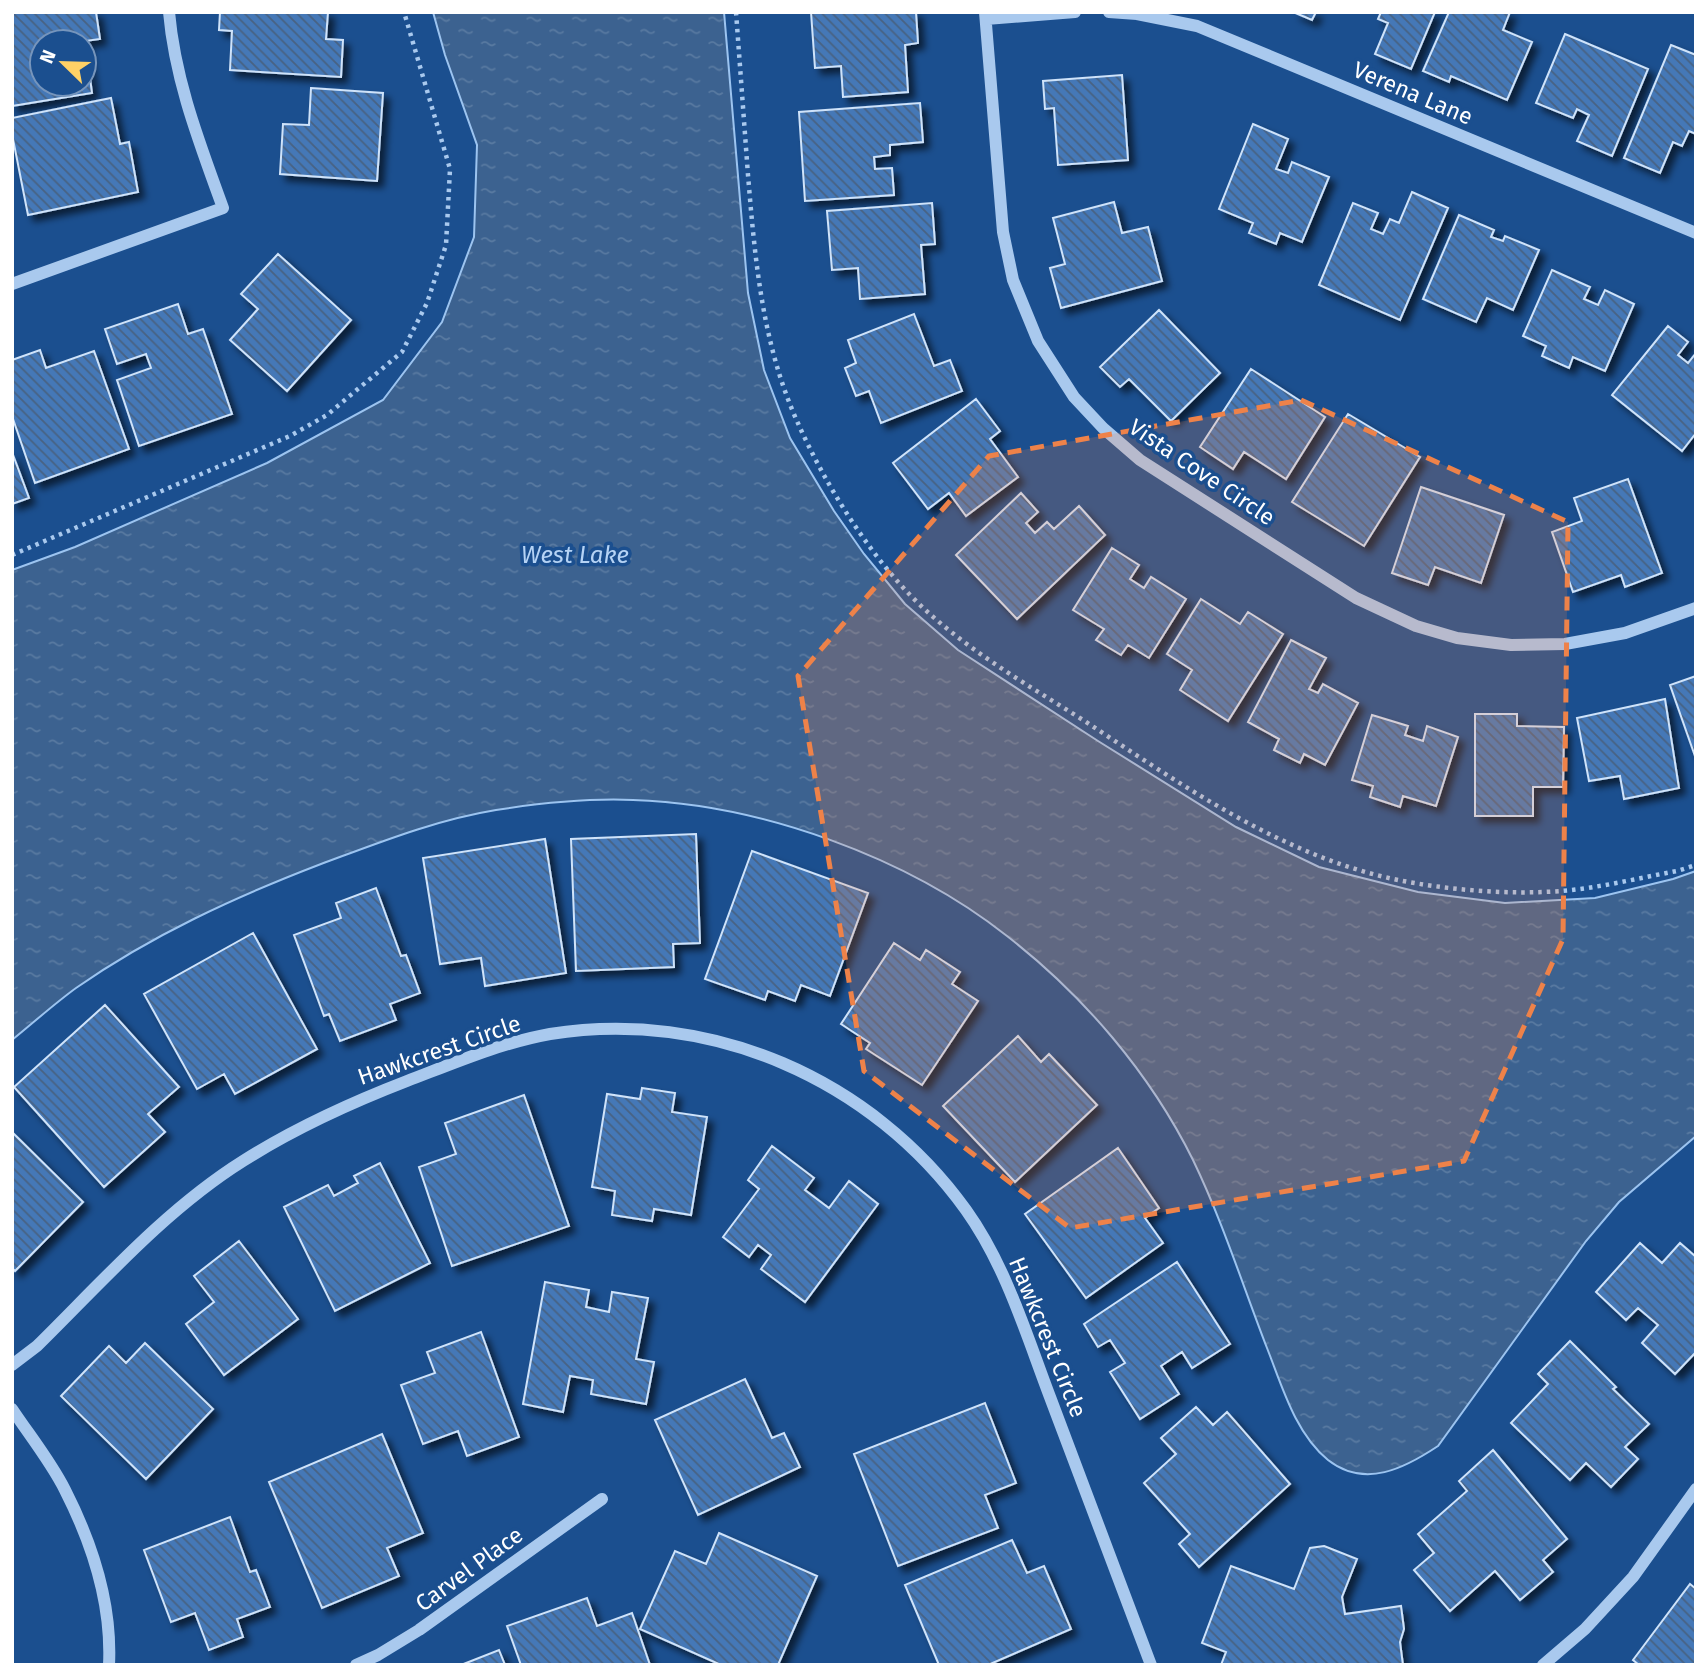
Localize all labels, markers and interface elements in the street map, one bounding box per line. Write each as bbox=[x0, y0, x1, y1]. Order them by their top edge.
north arrow bbox=[28, 28, 98, 98]
text: N bbox=[35, 46, 61, 67]
street label: Verena Lane bbox=[1349, 55, 1477, 131]
street label: Vista Cove Circle bbox=[1124, 413, 1280, 531]
water label: West Lake bbox=[521, 541, 629, 569]
street label: Hawkcrest Circle bbox=[354, 1009, 524, 1091]
street label: Hawkcrest Circle bbox=[1003, 1253, 1093, 1421]
street label: Carvel Place bbox=[410, 1521, 528, 1617]

